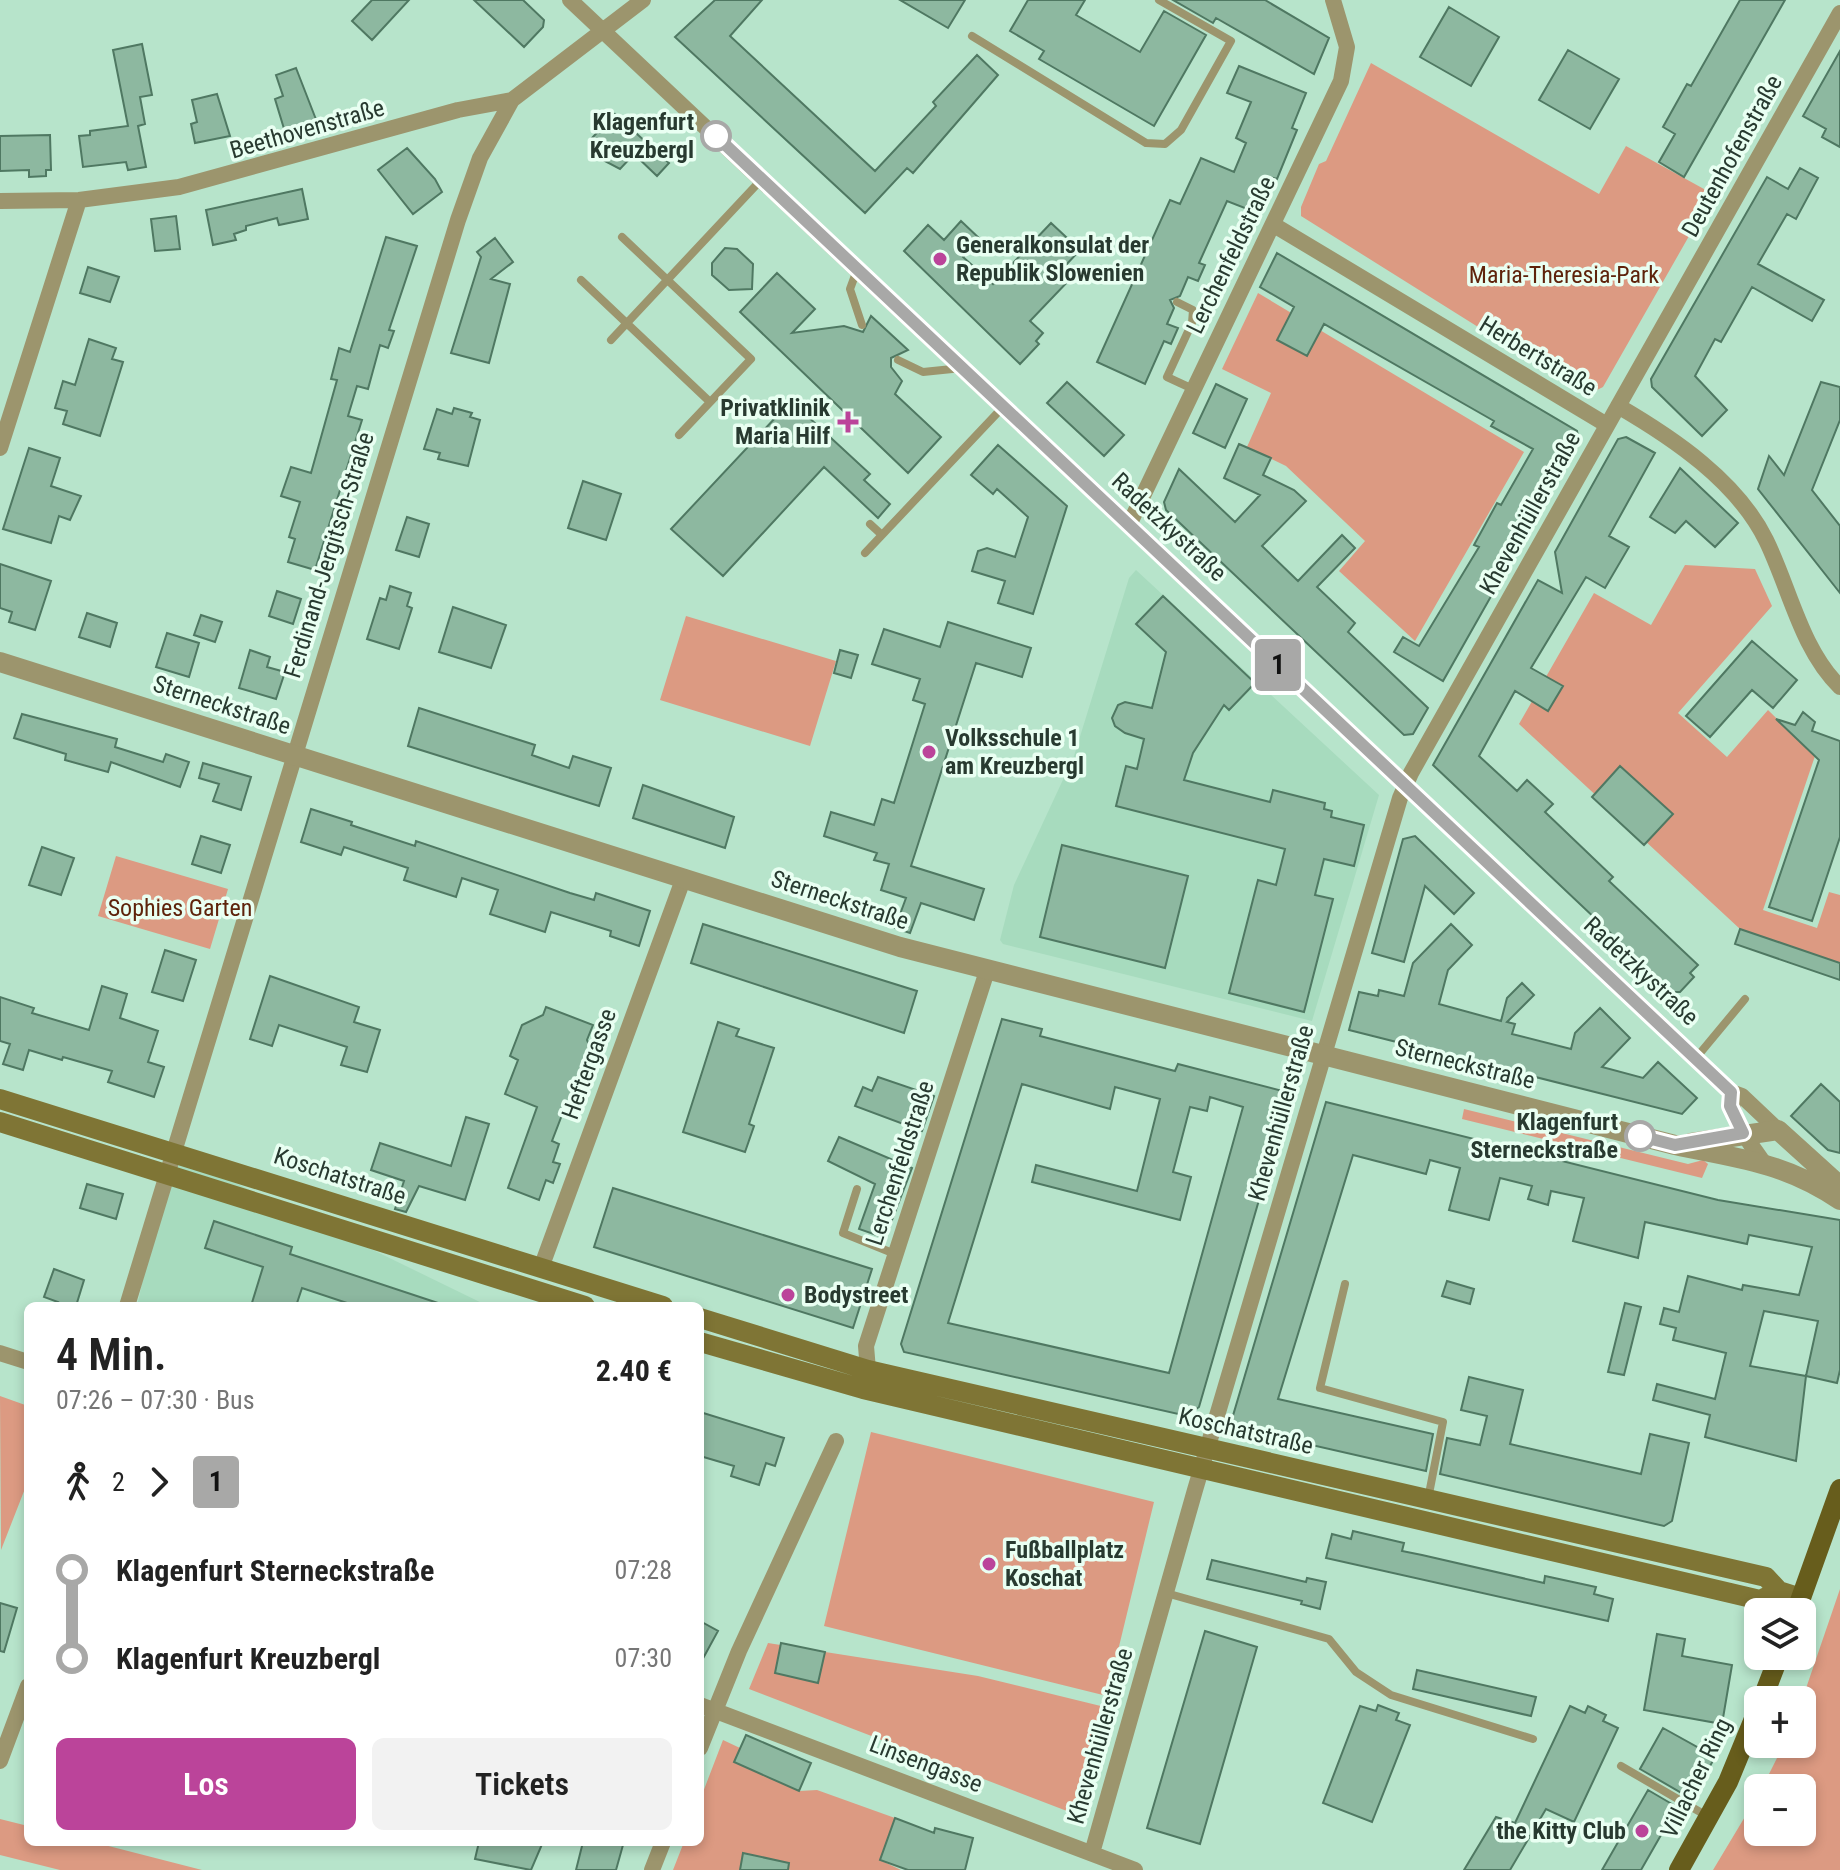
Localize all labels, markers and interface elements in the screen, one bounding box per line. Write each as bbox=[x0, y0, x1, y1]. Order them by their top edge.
street label: Deutenhofenstraße bbox=[1676, 70, 1788, 242]
street label: Beethovenstraße bbox=[227, 94, 387, 164]
place label: Klagenfurt Kreuzbergl bbox=[590, 108, 694, 164]
marker: Klagenfurt Kreuzbergl bbox=[701, 121, 731, 151]
street label: Lerchenfeldstraße bbox=[1181, 172, 1281, 338]
place label: Generalkonsulat der Republik Slowenien bbox=[956, 231, 1149, 287]
marker: Generalkonsulat der Republik Slowenien bbox=[931, 250, 949, 268]
park label: Maria-Theresia-Park bbox=[1469, 261, 1659, 289]
street label: Herbertstraße bbox=[1474, 310, 1602, 402]
place label: Privatklinik Maria Hilf bbox=[720, 394, 831, 450]
marker: Privatklinik Maria Hilf bbox=[837, 411, 859, 433]
street label: Khevenhüllerstraße bbox=[1474, 427, 1586, 599]
street label: Ferdinand-Jergitsch-Straße bbox=[278, 429, 380, 681]
street label: Radetzkystraße bbox=[1106, 467, 1232, 587]
line badge: 1 bbox=[1252, 639, 1304, 691]
text: 1 bbox=[1271, 648, 1285, 681]
street label: Sterneckstraße bbox=[150, 670, 294, 740]
place label: Volksschule 1 am Kreuzbergl bbox=[945, 724, 1084, 780]
marker: Volksschule 1 am Kreuzbergl bbox=[920, 743, 938, 761]
street label: Sterneckstraße bbox=[768, 865, 912, 935]
park label: Sophies Garten bbox=[108, 894, 252, 922]
street label: Radetzkystraße bbox=[1578, 911, 1704, 1031]
street label: Heftergasse bbox=[556, 1005, 622, 1123]
street label: Khevenhüllerstraße bbox=[1243, 1022, 1319, 1204]
street label: Sterneckstraße bbox=[1392, 1033, 1538, 1095]
street label: Lerchenfeldstraße bbox=[860, 1077, 940, 1249]
place label: Klagenfurt Sterneckstraße bbox=[1470, 1108, 1618, 1164]
marker: Klagenfurt Sterneckstraße bbox=[1625, 1121, 1655, 1151]
street label: Koschatstraße bbox=[270, 1141, 410, 1211]
place label: Bodystreet bbox=[804, 1281, 908, 1309]
marker: Bodystreet bbox=[779, 1286, 797, 1304]
text: 4 Min. bbox=[56, 1329, 167, 1381]
text: 2.40 € bbox=[596, 1353, 672, 1388]
text: 07:26 – 07:30 · Bus bbox=[56, 1385, 255, 1415]
street label: Koschatstraße bbox=[1176, 1402, 1316, 1460]
icon: walk bbox=[56, 1460, 100, 1504]
icon: forward bbox=[137, 1460, 181, 1504]
text: 1 bbox=[209, 1465, 223, 1498]
text: 2 bbox=[112, 1467, 125, 1497]
place label: Fußballplatz Koschat bbox=[1005, 1536, 1124, 1592]
text: Klagenfurt Sterneckstraße bbox=[116, 1553, 434, 1588]
text: 07:28 bbox=[615, 1555, 672, 1585]
marker: Fußballplatz Koschat bbox=[980, 1555, 998, 1573]
map controls bbox=[1744, 1598, 1816, 1846]
button: layers bbox=[1744, 1598, 1816, 1670]
text: Klagenfurt Kreuzbergl bbox=[116, 1641, 380, 1676]
text: 07:30 bbox=[615, 1643, 672, 1673]
street label: Khevenhüllerstraße bbox=[1062, 1645, 1138, 1827]
button: + bbox=[1744, 1686, 1816, 1758]
street label: Villacher Ring bbox=[1655, 1713, 1737, 1843]
street label: Linsengasse bbox=[866, 1730, 986, 1798]
button: Los bbox=[56, 1738, 356, 1830]
button: Tickets bbox=[372, 1738, 672, 1830]
button: − bbox=[1744, 1774, 1816, 1846]
place label: the Kitty Club bbox=[1496, 1817, 1626, 1845]
marker: the Kitty Club bbox=[1633, 1822, 1651, 1840]

